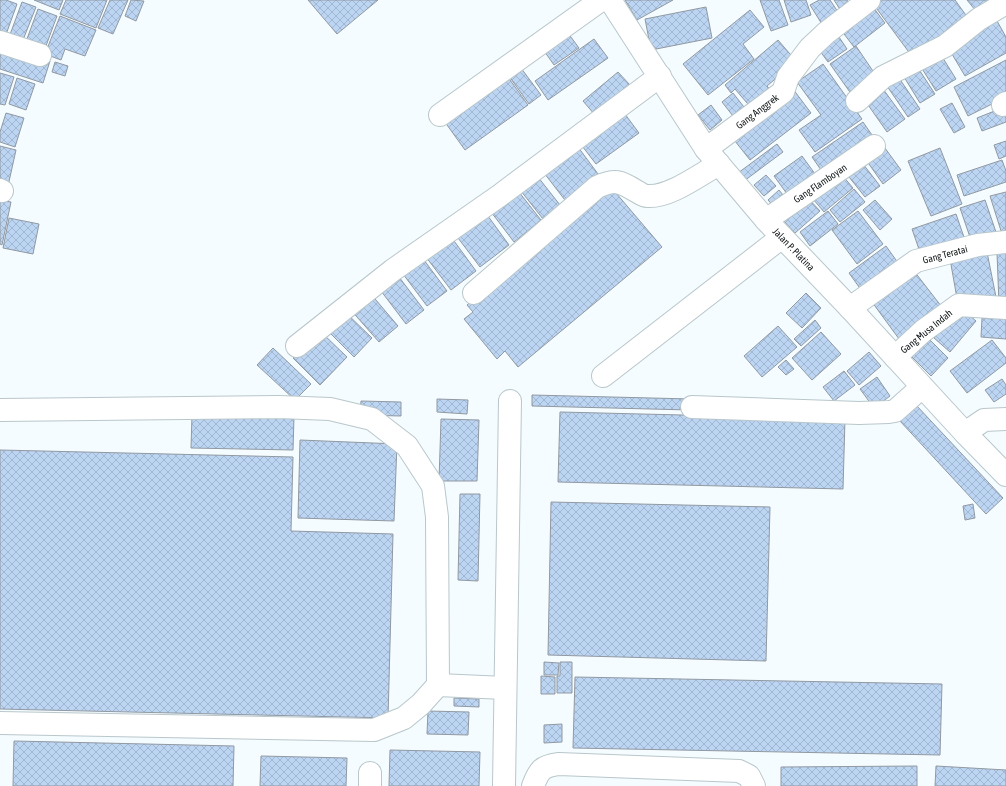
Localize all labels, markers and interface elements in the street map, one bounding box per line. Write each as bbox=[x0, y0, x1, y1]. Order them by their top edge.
street label: Gang Anggrek bbox=[734, 91, 781, 131]
street label: Gang Flamboyan bbox=[792, 161, 849, 205]
street label: Jalan P. Platina bbox=[771, 226, 817, 273]
street label: Gang Teratai bbox=[921, 243, 969, 266]
street label: Gang Musa Indah bbox=[898, 307, 954, 356]

